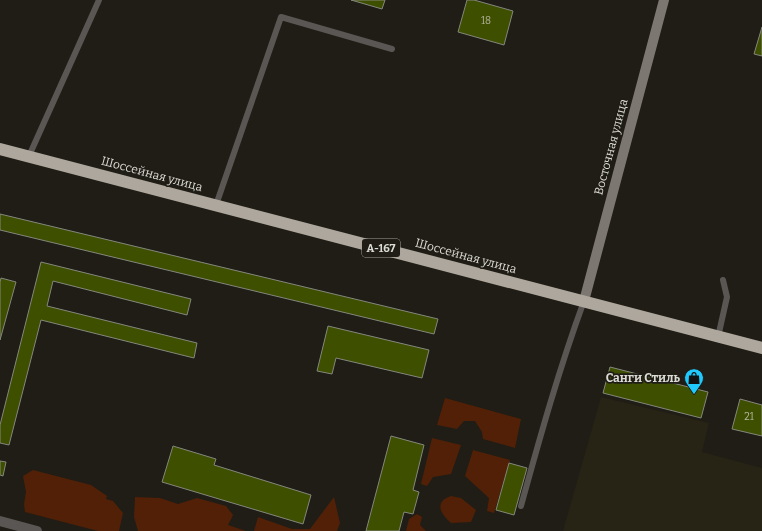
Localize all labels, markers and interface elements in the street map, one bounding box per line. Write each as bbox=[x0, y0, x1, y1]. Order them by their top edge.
house number: 18 bbox=[481, 15, 491, 27]
street label: Восточная улица bbox=[591, 97, 631, 197]
street label: Шоссейная улица bbox=[100, 154, 205, 194]
street label: Шоссейная улица bbox=[414, 236, 519, 276]
road number: А-167 bbox=[362, 239, 400, 257]
shop icon: Санги Стиль bbox=[683, 367, 705, 395]
place label: Санги Стиль bbox=[606, 371, 681, 385]
house number: 21 bbox=[744, 411, 754, 423]

